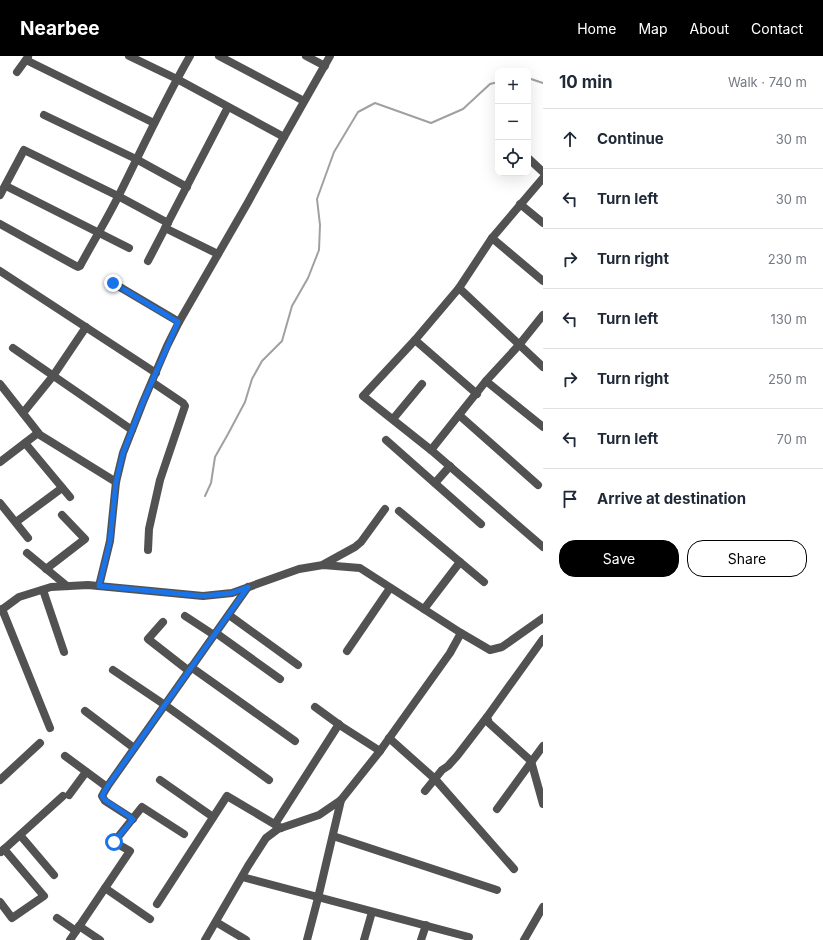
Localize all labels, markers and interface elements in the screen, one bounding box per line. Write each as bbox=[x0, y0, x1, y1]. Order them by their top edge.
text: Nearbee bbox=[20, 17, 100, 40]
text: Home bbox=[577, 20, 616, 37]
text: Map bbox=[638, 20, 668, 37]
text: About bbox=[690, 20, 729, 37]
text: Contact bbox=[751, 20, 803, 37]
map controls bbox=[495, 68, 531, 176]
button: + bbox=[495, 68, 531, 104]
text: 10 min bbox=[559, 72, 613, 92]
text: Walk · 740 m bbox=[728, 74, 807, 90]
button: − bbox=[495, 104, 531, 140]
icon: ahead bbox=[559, 128, 581, 150]
text: Continue bbox=[597, 129, 664, 148]
text: 30 m bbox=[776, 131, 807, 147]
button: locate bbox=[495, 140, 531, 176]
icon: left bbox=[559, 188, 581, 210]
text: Turn left bbox=[597, 189, 658, 208]
text: 30 m bbox=[776, 191, 807, 207]
icon: right bbox=[559, 248, 581, 270]
text: Turn right bbox=[597, 249, 669, 268]
text: 230 m bbox=[768, 251, 807, 267]
route end bbox=[104, 274, 122, 292]
icon: left bbox=[559, 308, 581, 330]
text: Turn left bbox=[597, 309, 658, 328]
text: 130 m bbox=[770, 311, 807, 327]
icon: right bbox=[559, 368, 581, 390]
text: Turn right bbox=[597, 369, 669, 388]
text: 250 m bbox=[768, 371, 807, 387]
icon: left bbox=[559, 428, 581, 450]
text: Turn left bbox=[597, 429, 658, 448]
text: 70 m bbox=[777, 431, 807, 447]
icon: arrive bbox=[559, 488, 581, 510]
text: Arrive at destination bbox=[597, 489, 746, 508]
button: Save bbox=[559, 540, 679, 577]
button: Share bbox=[687, 540, 807, 577]
route start bbox=[105, 833, 123, 851]

